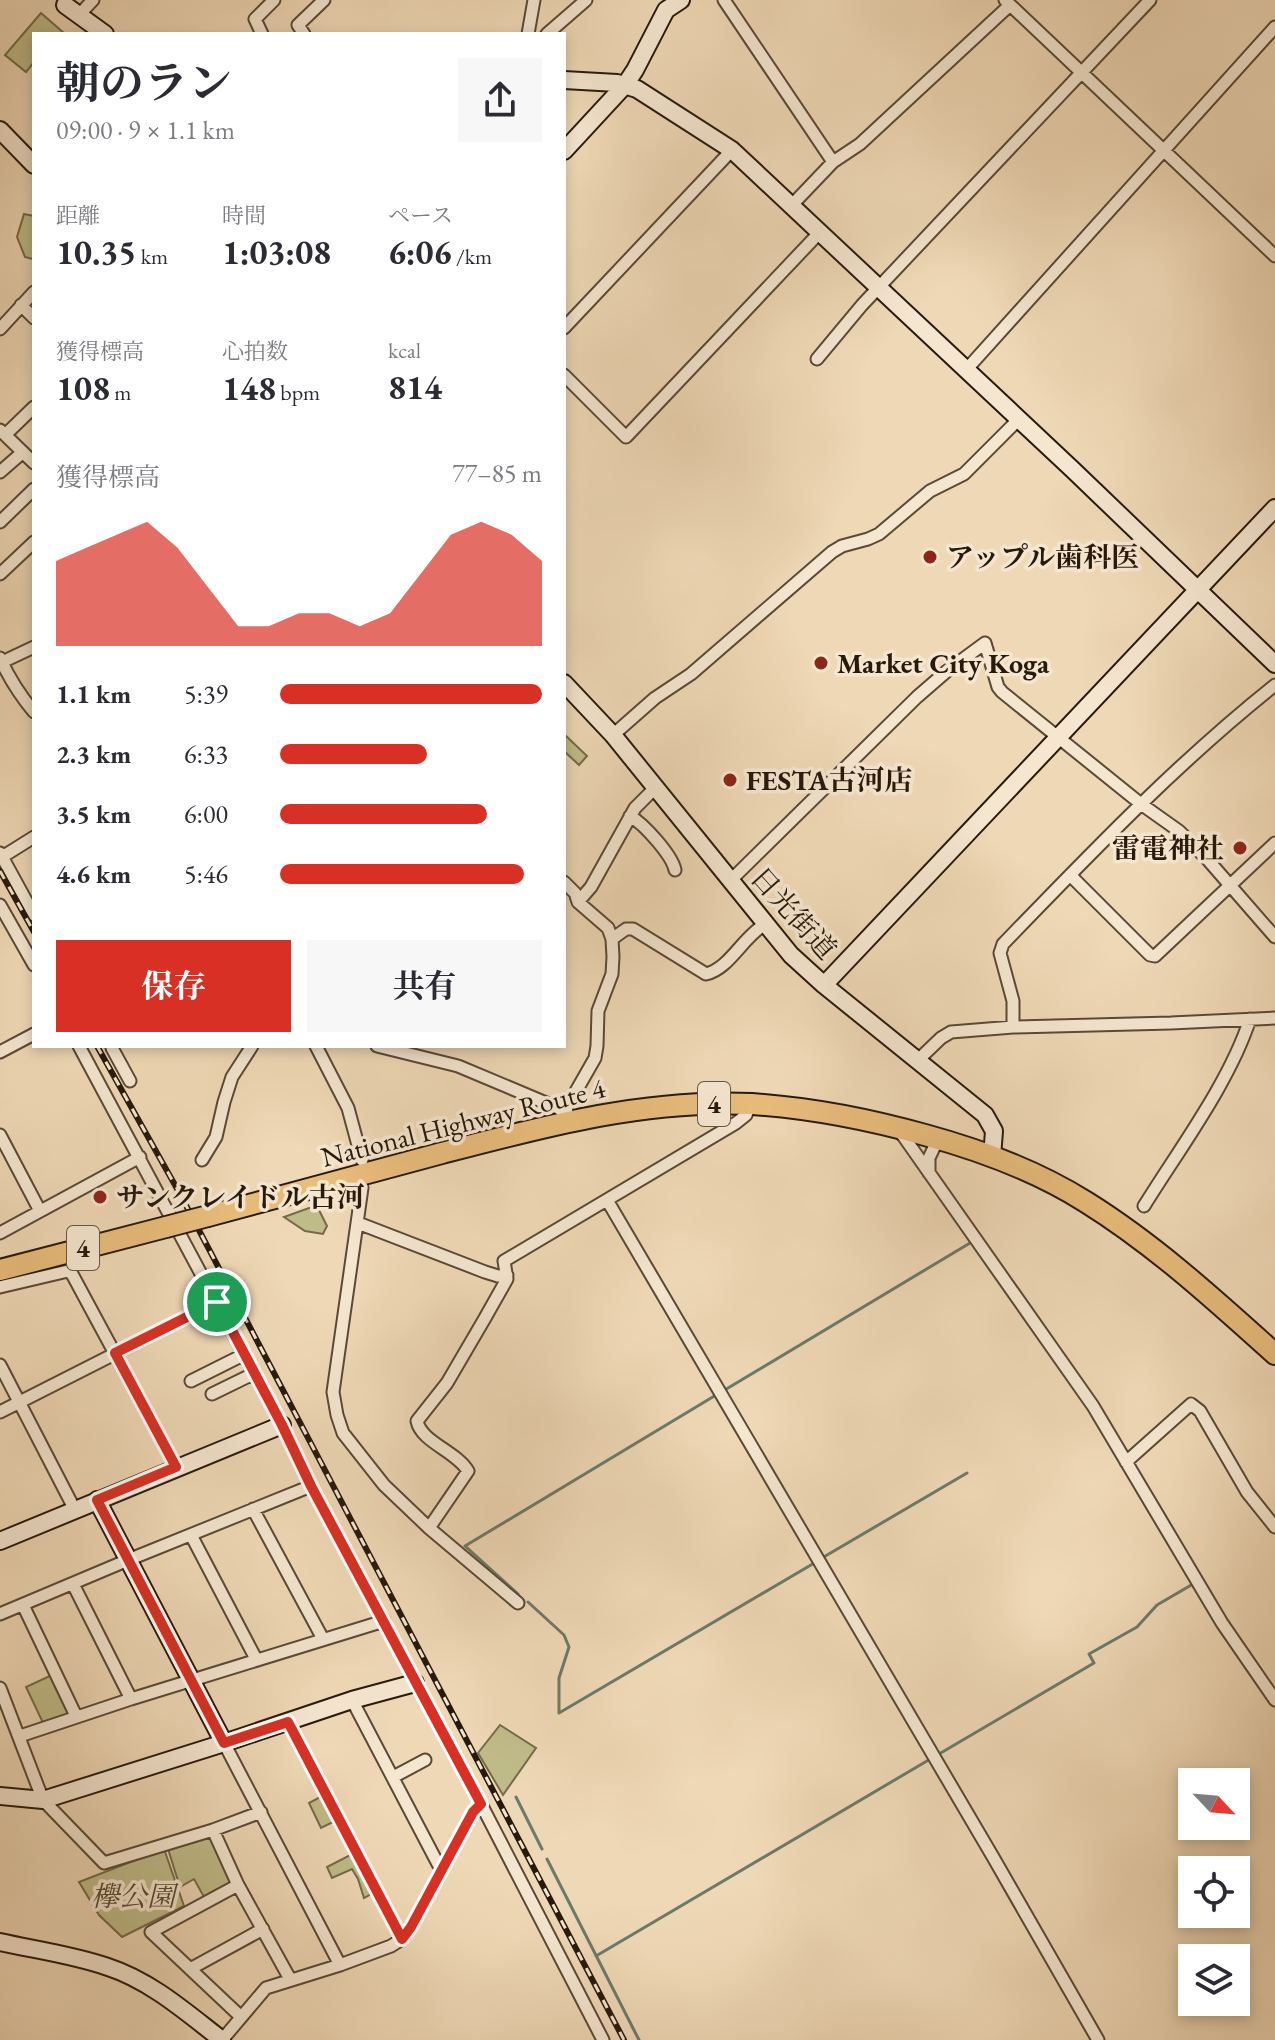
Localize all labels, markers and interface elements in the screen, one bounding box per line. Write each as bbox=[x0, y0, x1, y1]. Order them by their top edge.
text: 朝のラン bbox=[56, 54, 232, 111]
button: share bbox=[458, 58, 542, 142]
text: 09:00 · 9 × 1.1 km bbox=[56, 113, 235, 147]
text: 距離 bbox=[56, 201, 100, 230]
text: 時間 bbox=[222, 201, 266, 230]
text: ペース bbox=[388, 201, 453, 230]
text: 10.35 bbox=[56, 230, 136, 274]
text: 1:03:08 bbox=[222, 230, 331, 274]
text: 6:06 bbox=[388, 230, 452, 274]
text: km bbox=[136, 242, 168, 271]
text: /km bbox=[452, 242, 492, 271]
text: kcal bbox=[388, 336, 421, 365]
text: 獲得標高 bbox=[56, 337, 144, 366]
text: 心拍数 bbox=[222, 337, 288, 366]
text: 814 bbox=[388, 365, 442, 409]
text: 108 bbox=[56, 366, 110, 410]
text: 148 bbox=[222, 366, 276, 410]
text: m bbox=[110, 378, 132, 407]
text: bpm bbox=[276, 378, 320, 407]
text: 77–85 m bbox=[452, 456, 542, 490]
text: 獲得標高 bbox=[56, 460, 160, 494]
place label: アップル歯科医 bbox=[946, 539, 1139, 575]
marker: アップル歯科医 bbox=[921, 548, 939, 566]
place label: Market City Koga bbox=[837, 645, 1050, 681]
marker: Market City Koga bbox=[812, 654, 830, 672]
text: 1.1 km bbox=[56, 677, 131, 711]
text: 5:39 bbox=[184, 677, 228, 711]
text: 2.3 km bbox=[56, 737, 131, 771]
text: 6:33 bbox=[184, 737, 228, 771]
place label: FESTA古河店 bbox=[746, 762, 912, 798]
marker: FESTA古河店 bbox=[721, 771, 739, 789]
text: 3.5 km bbox=[56, 797, 131, 831]
text: 6:00 bbox=[184, 797, 228, 831]
place label: 雷電神社 bbox=[1112, 830, 1224, 866]
marker: 雷電神社 bbox=[1231, 839, 1249, 857]
text: 4.6 km bbox=[56, 857, 131, 891]
text: 5:46 bbox=[184, 857, 228, 891]
street label: 日光街道 bbox=[743, 859, 845, 967]
button: 保存 bbox=[56, 940, 291, 1032]
button: 共有 bbox=[307, 940, 542, 1032]
street label: National Highway Route 4 bbox=[317, 1069, 609, 1175]
road number: 4 bbox=[698, 1082, 730, 1126]
place label: サンクレイドル古河 bbox=[116, 1179, 365, 1215]
marker: サンクレイドル古河 bbox=[91, 1188, 109, 1206]
road number: 4 bbox=[67, 1226, 99, 1270]
pin bbox=[183, 1268, 251, 1336]
icon: arrive bbox=[195, 1280, 239, 1324]
north arrow bbox=[1178, 1768, 1250, 1840]
map controls bbox=[1178, 1768, 1250, 2016]
button: locate bbox=[1178, 1856, 1250, 1928]
park label: 欅公園 bbox=[91, 1878, 179, 1914]
button: layers bbox=[1178, 1944, 1250, 2016]

